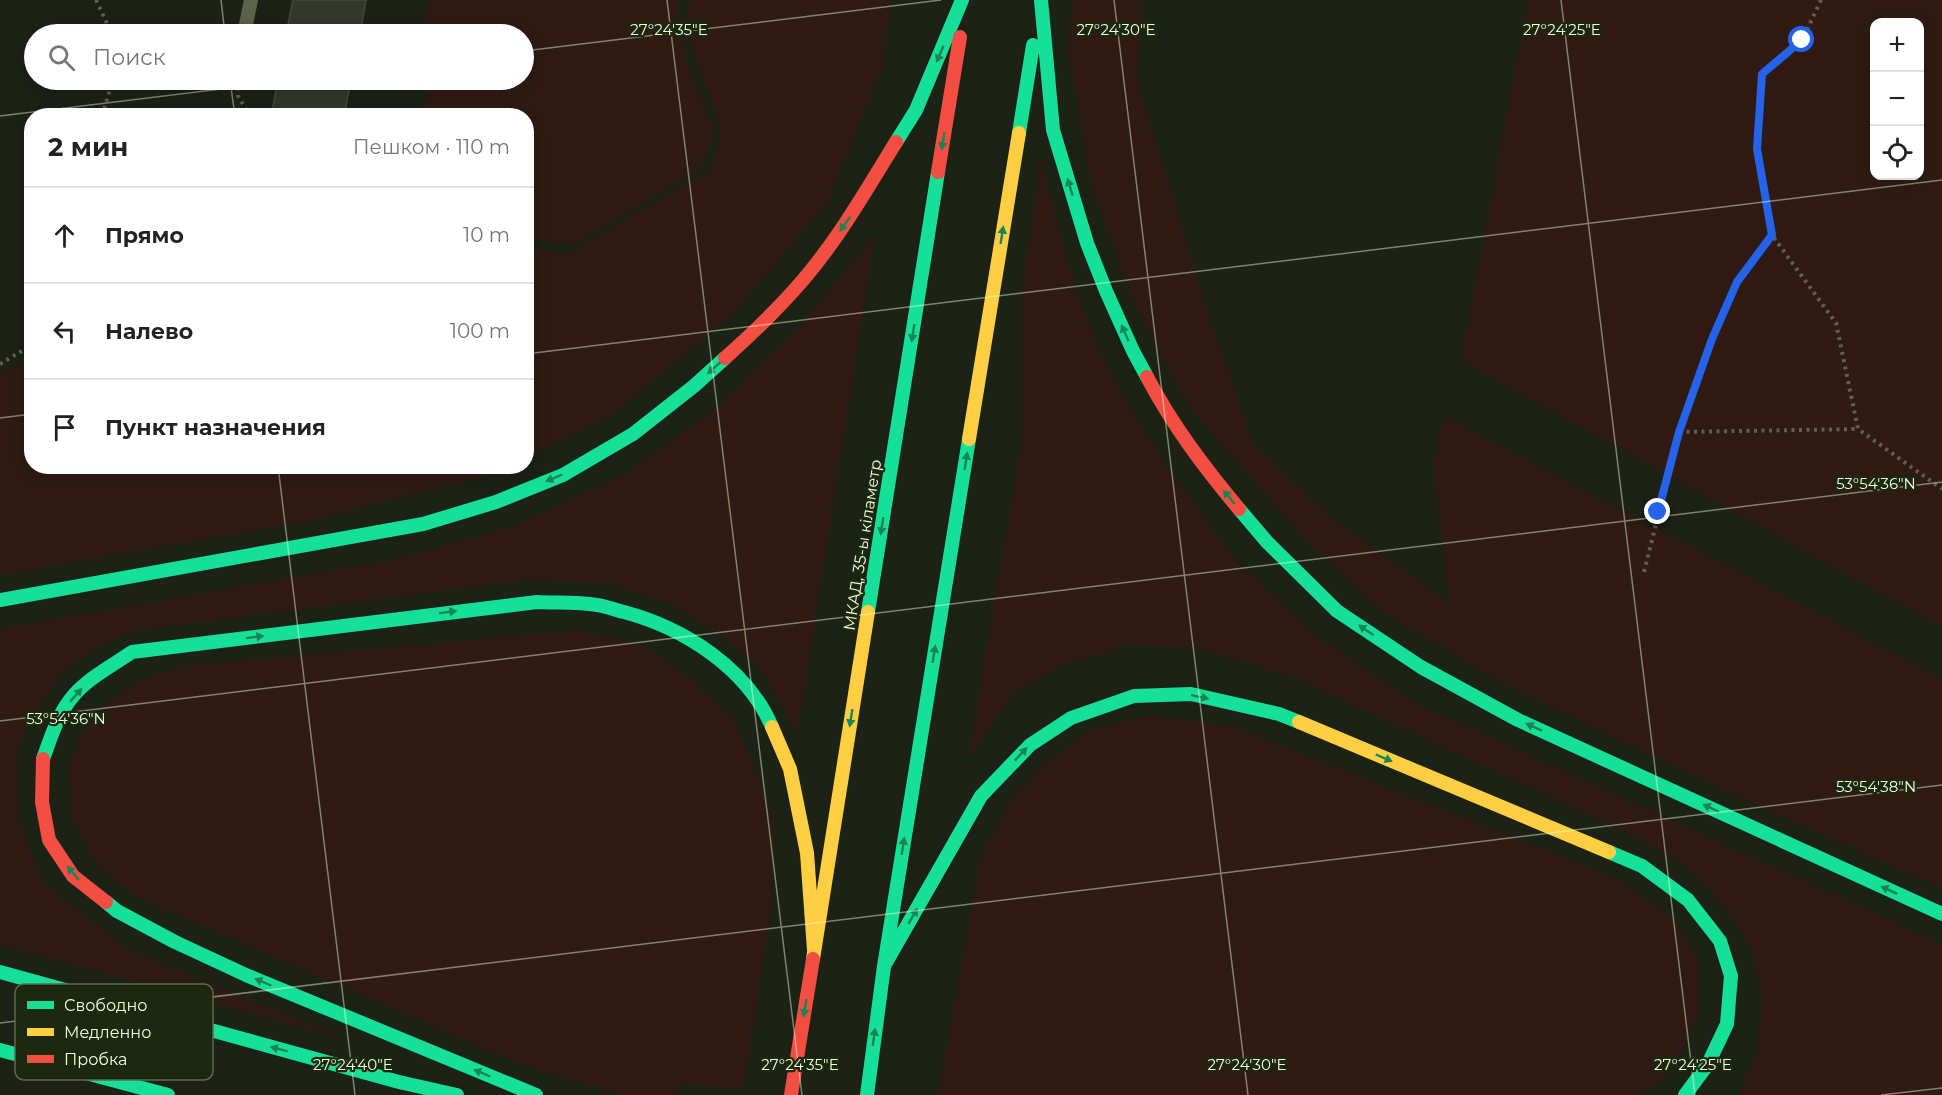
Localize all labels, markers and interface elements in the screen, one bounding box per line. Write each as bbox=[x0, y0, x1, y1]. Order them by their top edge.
map controls bbox=[1870, 18, 1924, 180]
button: + bbox=[1870, 18, 1924, 72]
text: 27°24'35"E bbox=[630, 20, 708, 39]
text: 27°24'30"E bbox=[1076, 20, 1156, 39]
text: 27°24'25"E bbox=[1523, 20, 1601, 39]
search box bbox=[24, 24, 534, 90]
route start bbox=[1788, 26, 1814, 52]
icon: search bbox=[45, 41, 78, 74]
text: Поиск bbox=[93, 44, 165, 71]
one-way arrow bbox=[934, 45, 944, 63]
button: − bbox=[1870, 72, 1924, 126]
button: locate bbox=[1870, 126, 1924, 180]
text: 2 мин bbox=[48, 131, 128, 163]
one-way arrow bbox=[939, 131, 948, 150]
text: Пешком · 110 m bbox=[353, 135, 510, 159]
one-way arrow bbox=[1065, 178, 1074, 196]
one-way arrow bbox=[840, 216, 851, 232]
icon: ahead bbox=[48, 219, 81, 252]
text: Прямо bbox=[105, 222, 184, 249]
text: 10 m bbox=[463, 223, 510, 247]
one-way arrow bbox=[998, 225, 1007, 244]
icon: left bbox=[48, 315, 81, 348]
text: Налево bbox=[105, 318, 193, 345]
text: 100 m bbox=[450, 319, 510, 343]
one-way arrow bbox=[908, 324, 917, 343]
one-way arrow bbox=[1121, 325, 1130, 342]
one-way arrow bbox=[707, 361, 722, 374]
icon: arrive bbox=[48, 411, 81, 444]
text: Пункт назначения bbox=[105, 414, 326, 441]
one-way arrow bbox=[961, 452, 970, 471]
street label: МКАД, 35-ы кіламетр bbox=[840, 458, 885, 632]
one-way arrow bbox=[545, 473, 563, 483]
text: 53°54'36"N bbox=[1836, 474, 1916, 493]
one-way arrow bbox=[1223, 489, 1236, 505]
route end bbox=[1644, 498, 1670, 524]
one-way arrow bbox=[877, 516, 886, 535]
one-way arrow bbox=[439, 608, 458, 617]
one-way arrow bbox=[1357, 624, 1374, 635]
one-way arrow bbox=[245, 632, 264, 641]
one-way arrow bbox=[930, 644, 939, 663]
one-way arrow bbox=[69, 688, 83, 703]
one-way arrow bbox=[1190, 692, 1209, 702]
text: 53°54'36"N bbox=[26, 709, 106, 728]
one-way arrow bbox=[847, 709, 856, 728]
one-way arrow bbox=[1526, 723, 1543, 732]
one-way arrow bbox=[1013, 748, 1027, 762]
one-way arrow bbox=[1375, 754, 1393, 763]
text: 53°54'38"N bbox=[1836, 777, 1916, 796]
one-way arrow bbox=[1703, 804, 1720, 813]
one-way arrow bbox=[899, 837, 908, 856]
one-way arrow bbox=[67, 866, 80, 881]
one-way arrow bbox=[1880, 885, 1897, 894]
one-way arrow bbox=[908, 907, 918, 924]
one-way arrow bbox=[254, 977, 272, 986]
legend bbox=[15, 984, 213, 1080]
text: Свободно bbox=[64, 996, 147, 1015]
one-way arrow bbox=[801, 998, 810, 1017]
text: Медленно bbox=[64, 1023, 151, 1042]
one-way arrow bbox=[870, 1027, 879, 1046]
one-way arrow bbox=[269, 1044, 287, 1053]
text: Пробка bbox=[64, 1050, 127, 1069]
text: 27°24'40"E bbox=[313, 1055, 393, 1074]
text: 27°24'35"E bbox=[761, 1055, 839, 1074]
text: 27°24'30"E bbox=[1207, 1055, 1287, 1074]
text: 27°24'25"E bbox=[1654, 1055, 1732, 1074]
one-way arrow bbox=[473, 1068, 491, 1077]

